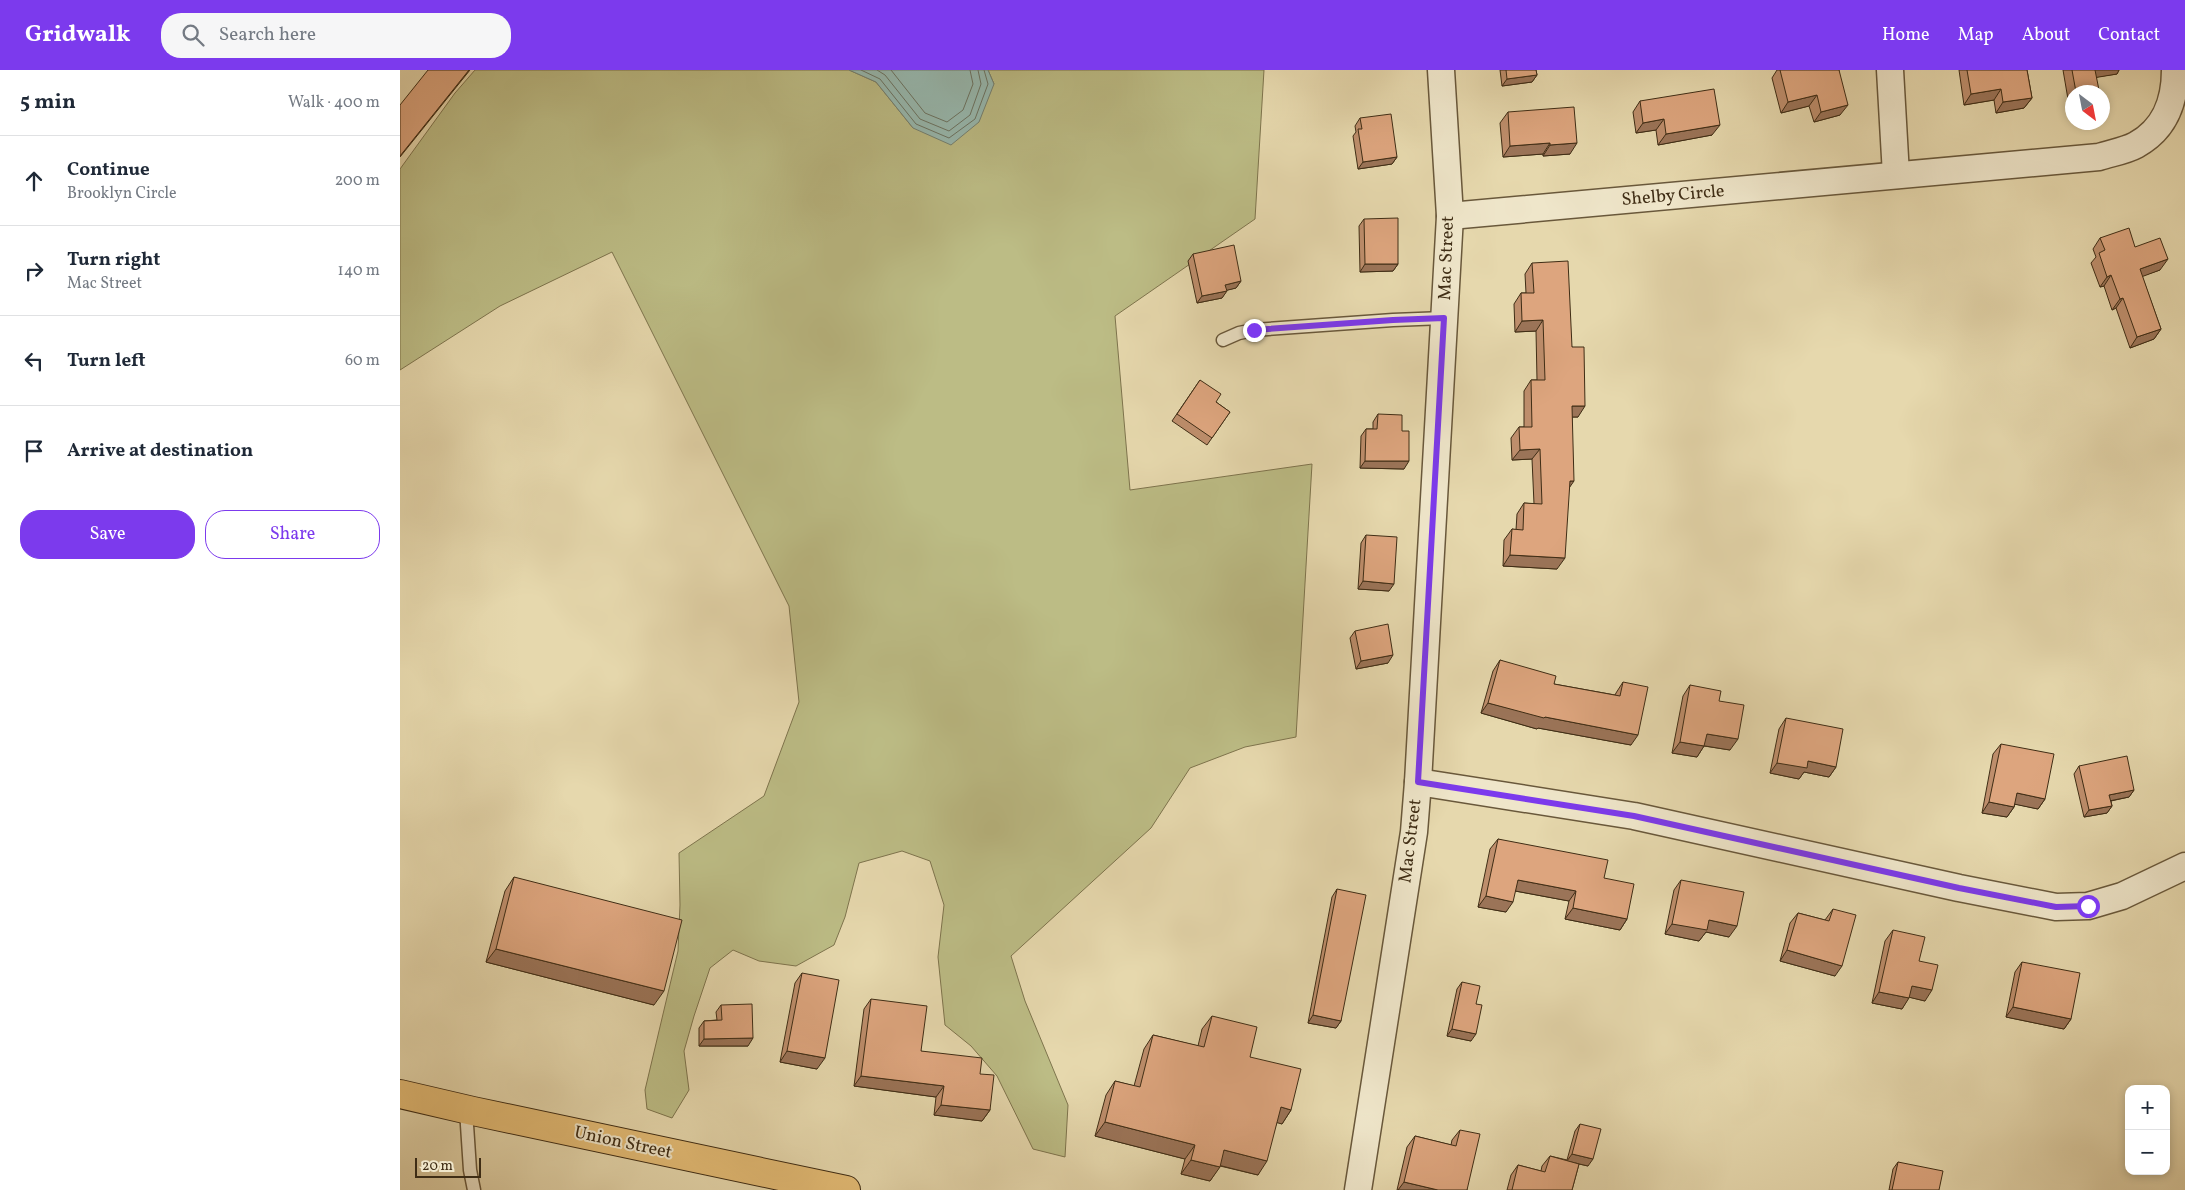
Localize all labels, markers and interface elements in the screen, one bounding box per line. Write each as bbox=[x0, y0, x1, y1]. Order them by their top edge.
search box bbox=[161, 13, 511, 58]
text: Gridwalk bbox=[25, 18, 131, 52]
icon: search bbox=[179, 21, 207, 49]
text: Search here bbox=[219, 22, 316, 48]
text: Home bbox=[1882, 23, 1930, 48]
text: Map bbox=[1958, 23, 1994, 48]
text: About bbox=[2022, 23, 2070, 48]
text: Contact bbox=[2098, 23, 2160, 48]
north arrow bbox=[2065, 85, 2110, 130]
text: 5 min bbox=[20, 88, 76, 117]
text: Walk · 400 m bbox=[288, 92, 380, 114]
text: Continue bbox=[67, 157, 150, 183]
icon: ahead bbox=[20, 167, 48, 195]
text: 200 m bbox=[335, 170, 380, 192]
street label: Shelby Circle bbox=[1620, 179, 1726, 213]
text: Brooklyn Circle bbox=[67, 183, 177, 205]
street label: Mac Street bbox=[1433, 215, 1461, 301]
text: Turn right bbox=[67, 247, 160, 273]
icon: right bbox=[20, 257, 48, 285]
text: 140 m bbox=[338, 260, 380, 282]
text: Mac Street bbox=[67, 273, 142, 295]
route end bbox=[1243, 319, 1266, 342]
icon: left bbox=[20, 347, 48, 375]
text: Turn left bbox=[67, 348, 146, 374]
text: 60 m bbox=[345, 350, 380, 372]
icon: arrive bbox=[20, 437, 48, 465]
text: Arrive at destination bbox=[67, 438, 253, 464]
button: Save bbox=[20, 510, 195, 559]
button: Share bbox=[205, 510, 380, 559]
street label: Mac Street bbox=[1393, 798, 1429, 884]
route start bbox=[2077, 895, 2100, 918]
map controls bbox=[2125, 1085, 2170, 1175]
button: + bbox=[2125, 1085, 2170, 1130]
street label: Union Street bbox=[572, 1120, 674, 1166]
button: − bbox=[2125, 1130, 2170, 1175]
scale bar bbox=[415, 1155, 481, 1178]
text: 20 m bbox=[422, 1157, 453, 1176]

